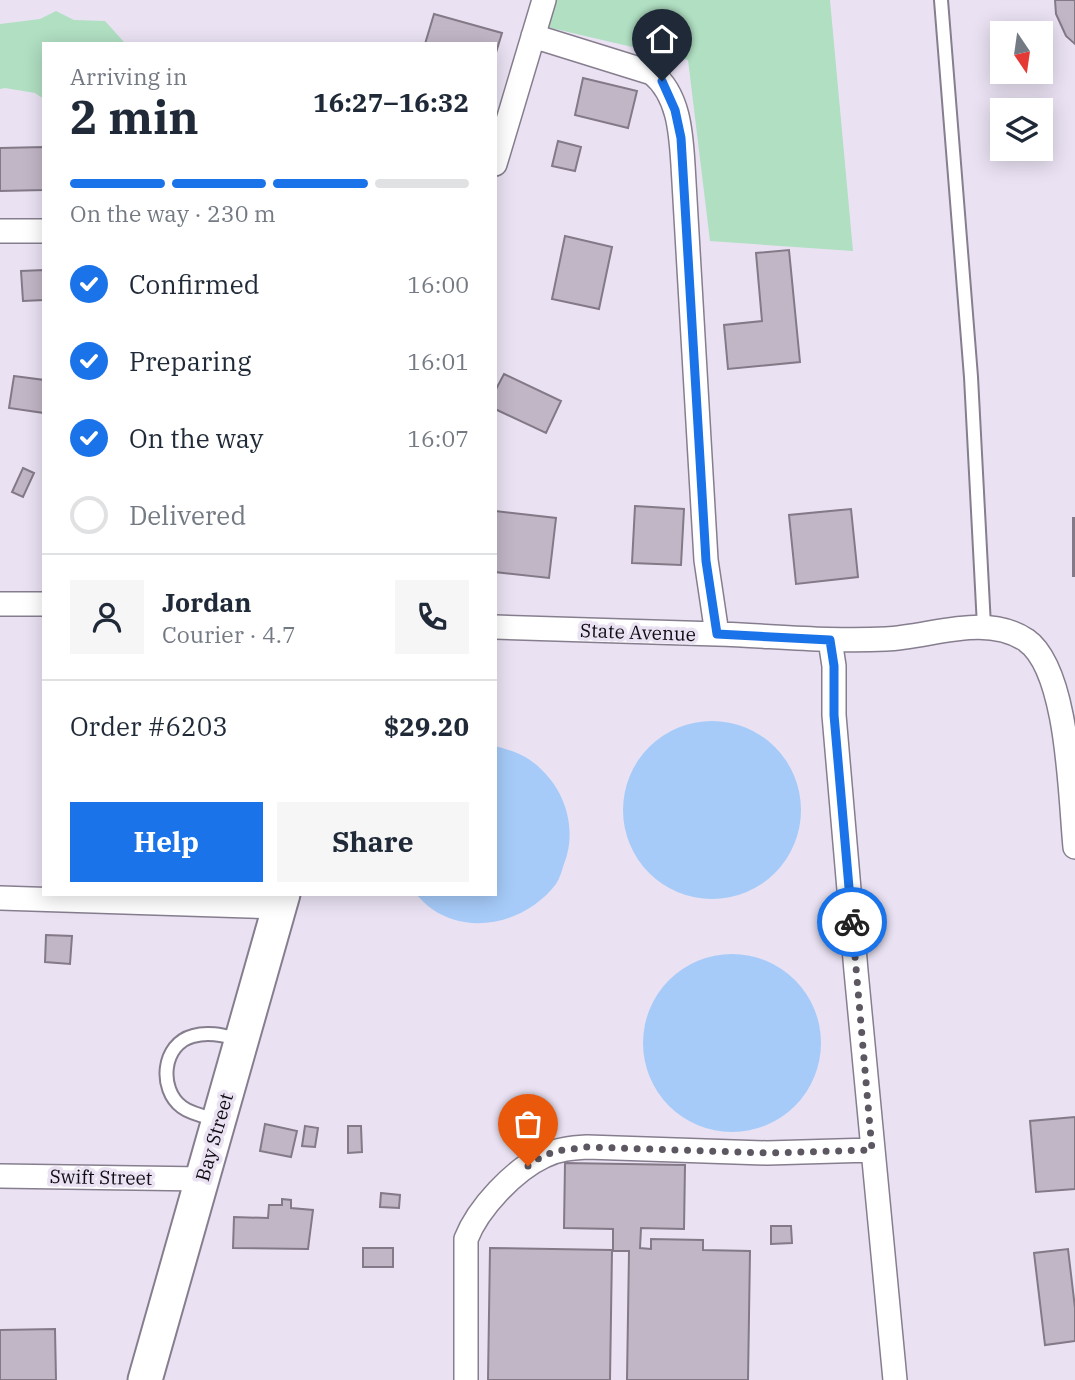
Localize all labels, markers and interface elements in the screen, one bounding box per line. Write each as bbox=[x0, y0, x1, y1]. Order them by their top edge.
pin bbox=[632, 9, 692, 81]
icon: home bbox=[643, 20, 681, 58]
north arrow bbox=[990, 21, 1054, 84]
map controls bbox=[990, 21, 1053, 161]
text: Arriving in bbox=[70, 61, 187, 91]
text: 16:27–16:32 bbox=[313, 85, 469, 119]
text: 2 min bbox=[70, 87, 199, 147]
button: layers bbox=[990, 98, 1053, 161]
text: On the way · 230 m bbox=[70, 198, 276, 228]
icon: check bbox=[70, 265, 108, 303]
text: Confirmed bbox=[129, 267, 260, 301]
text: 16:00 bbox=[407, 269, 469, 299]
icon: check bbox=[70, 342, 108, 380]
text: Preparing bbox=[129, 344, 251, 378]
text: 16:01 bbox=[407, 346, 469, 376]
icon: check bbox=[70, 419, 108, 457]
text: On the way bbox=[129, 421, 263, 455]
text: 16:07 bbox=[407, 423, 469, 453]
text: Delivered bbox=[129, 498, 246, 532]
button: person bbox=[70, 580, 144, 654]
button: phone bbox=[395, 580, 469, 654]
text: Jordan bbox=[162, 585, 252, 619]
street label: State Avenue bbox=[580, 618, 696, 646]
text: Courier · 4.7 bbox=[162, 619, 296, 649]
text: Order #6203 bbox=[70, 709, 228, 743]
text: $29.20 bbox=[384, 709, 469, 743]
button: Help bbox=[70, 802, 263, 882]
button: Share bbox=[277, 802, 469, 882]
courier bbox=[817, 887, 887, 957]
icon: bike bbox=[833, 903, 871, 941]
street label: Bay Street bbox=[190, 1090, 238, 1184]
pin bbox=[498, 1094, 558, 1166]
icon: bag bbox=[509, 1105, 547, 1143]
street label: Swift Street bbox=[49, 1164, 153, 1190]

